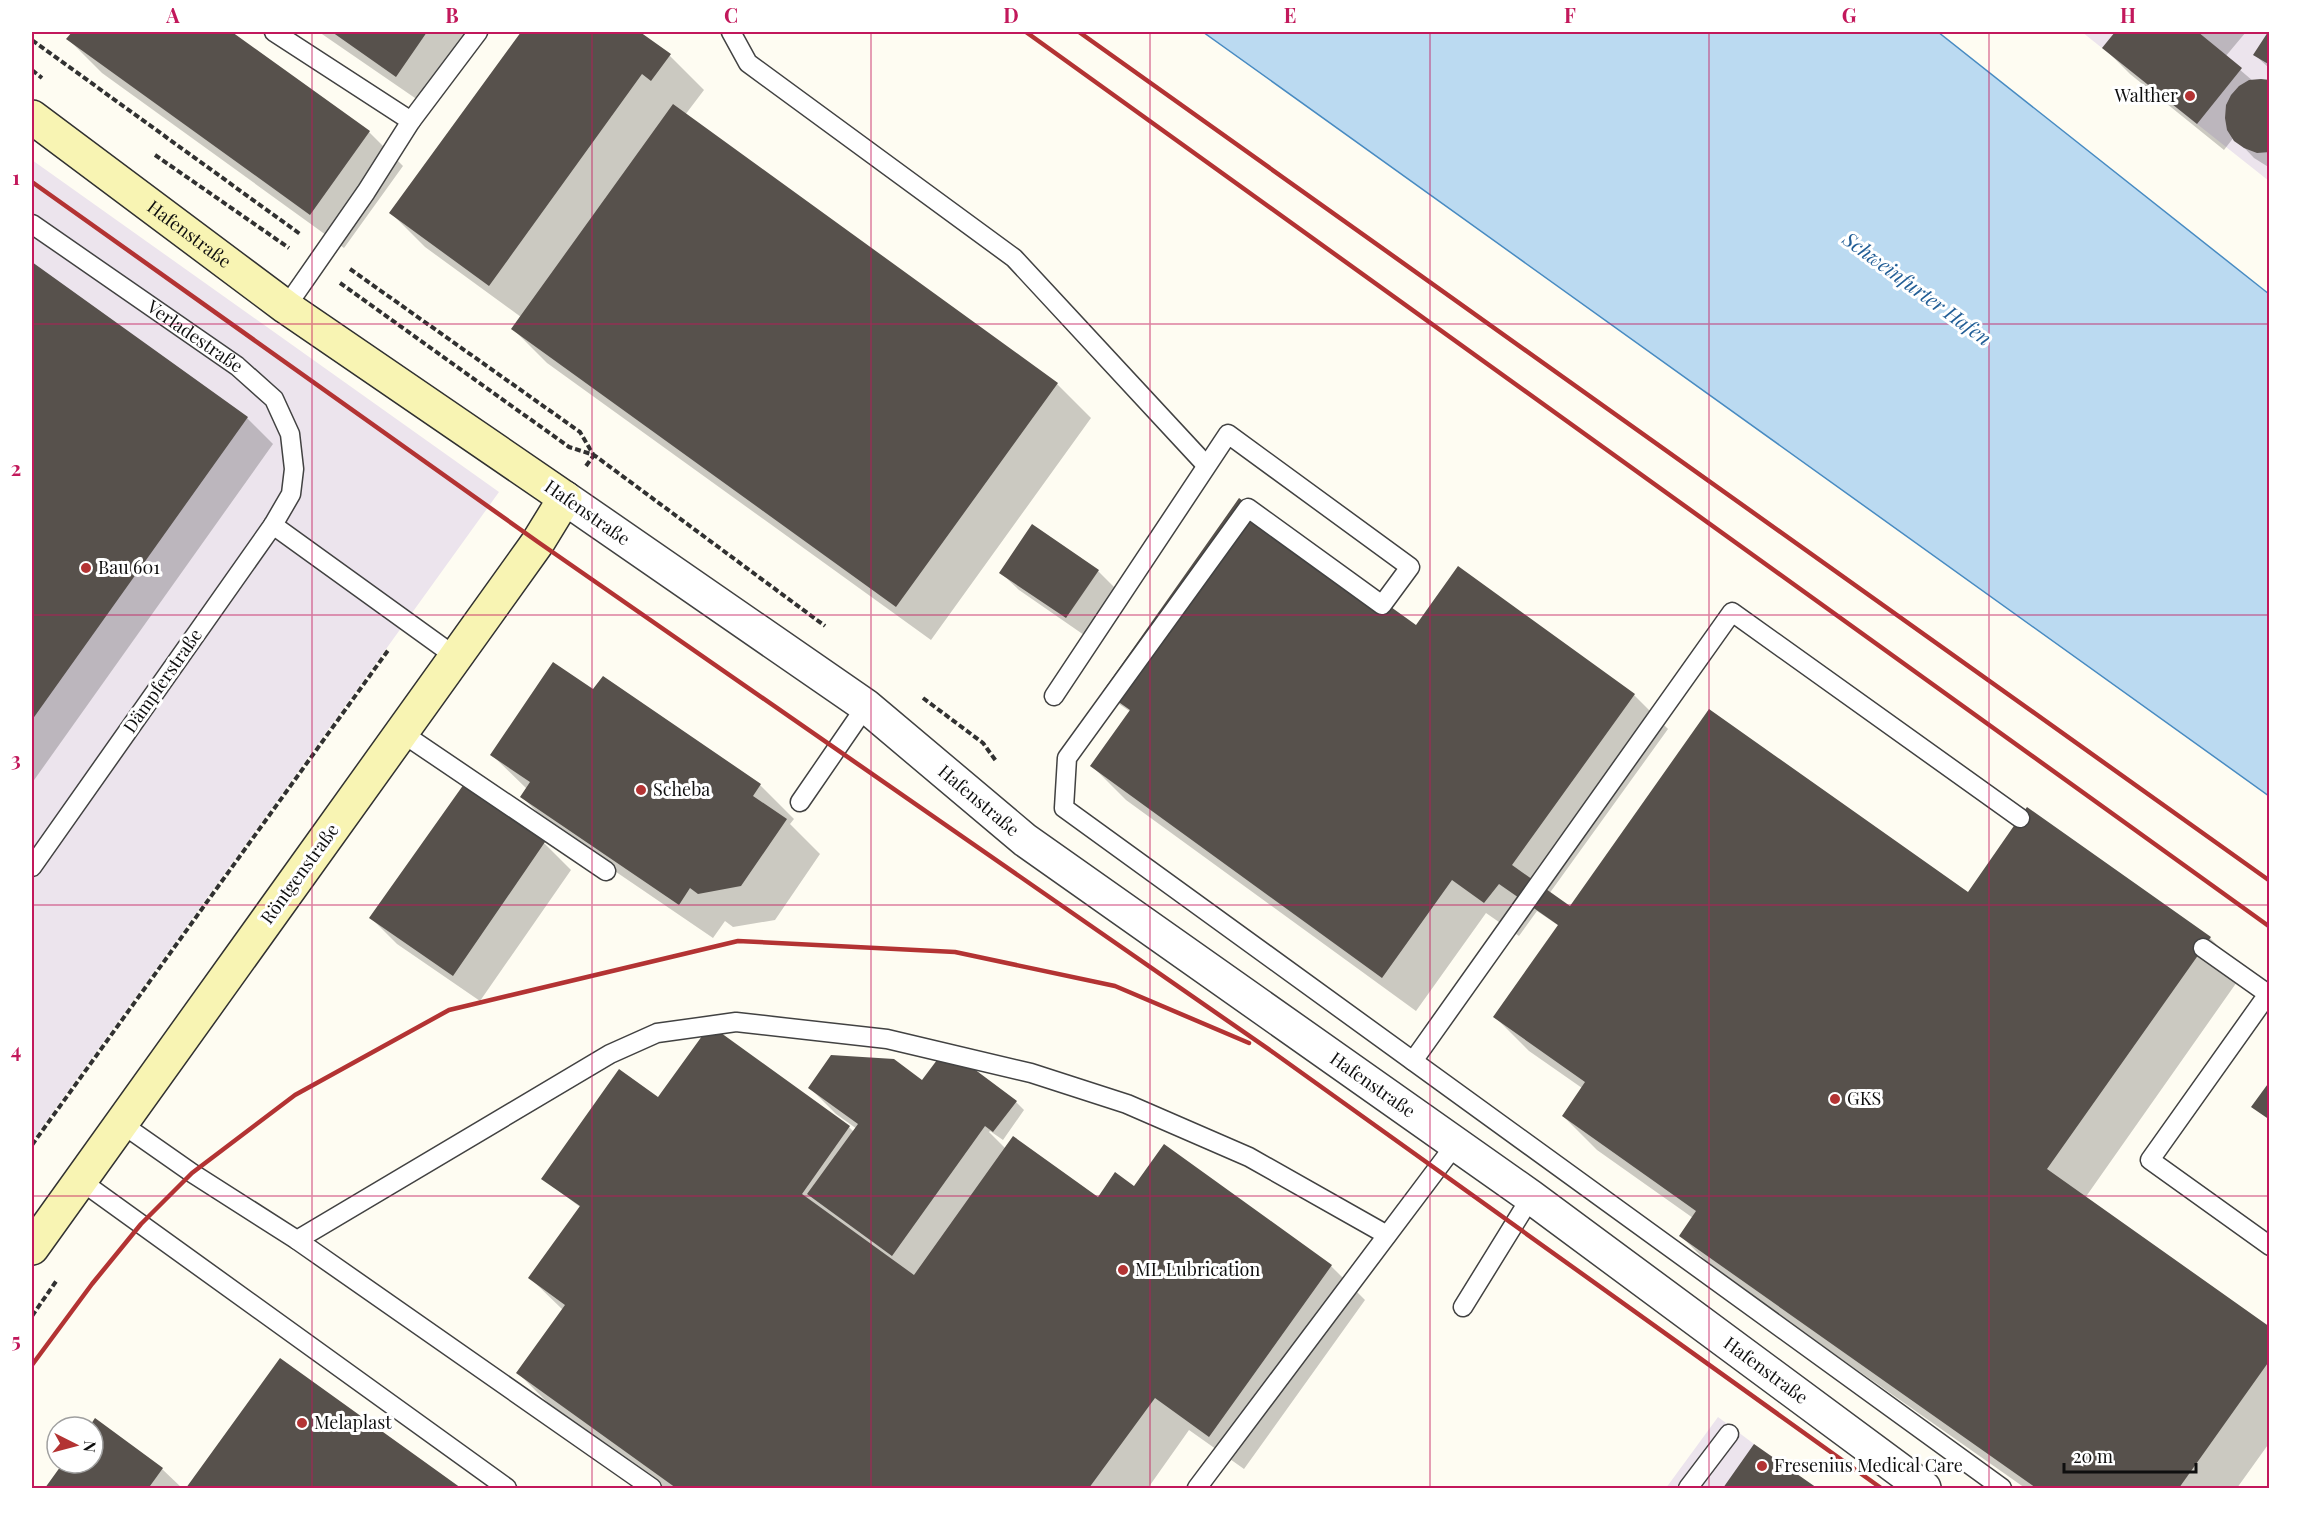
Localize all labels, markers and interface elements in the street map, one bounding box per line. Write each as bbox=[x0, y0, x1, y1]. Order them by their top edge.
text: A bbox=[165, 1, 180, 28]
text: B bbox=[445, 1, 459, 28]
text: C bbox=[724, 1, 738, 28]
text: D bbox=[1003, 1, 1019, 28]
text: E bbox=[1284, 1, 1296, 28]
text: F bbox=[1564, 1, 1576, 28]
text: G bbox=[1842, 1, 1857, 28]
text: H bbox=[2120, 1, 2136, 28]
place label: Walther bbox=[2113, 83, 2178, 107]
marker: Walther bbox=[2183, 89, 2197, 103]
text: 1 bbox=[12, 163, 20, 190]
street label: Hafenstraße bbox=[143, 194, 236, 273]
water label: Schweinfurter Hafen bbox=[1837, 224, 1997, 351]
street label: Verladestraße bbox=[142, 294, 248, 378]
text: 2 bbox=[11, 454, 21, 481]
street label: Hafenstraße bbox=[540, 474, 635, 550]
place label: Bau 601 bbox=[98, 555, 160, 579]
marker: Bau 601 bbox=[79, 561, 93, 575]
street label: Dämpferstraße bbox=[117, 624, 207, 737]
text: 3 bbox=[11, 745, 21, 772]
street label: Hafenstraße bbox=[934, 759, 1025, 841]
place label: Scheba bbox=[653, 777, 710, 801]
marker: Scheba bbox=[634, 783, 648, 797]
street label: Röntgenstraße bbox=[255, 818, 344, 928]
text: 4 bbox=[11, 1036, 21, 1063]
street label: Hafenstraße bbox=[1326, 1046, 1420, 1123]
place label: GKS bbox=[1847, 1086, 1881, 1110]
marker: GKS bbox=[1828, 1092, 1842, 1106]
place label: ML Lubrication bbox=[1135, 1257, 1260, 1281]
marker: ML Lubrication bbox=[1116, 1263, 1130, 1277]
text: 5 bbox=[11, 1326, 21, 1353]
street label: Hafenstraße bbox=[1719, 1331, 1813, 1409]
place label: Melaplast bbox=[314, 1410, 392, 1434]
north arrow bbox=[45, 1415, 105, 1475]
marker: Melaplast bbox=[295, 1416, 309, 1430]
scale bar bbox=[2064, 1436, 2196, 1474]
text: N bbox=[79, 1440, 101, 1454]
text: 20 m bbox=[2073, 1444, 2113, 1468]
place label: Fresenius Medical Care bbox=[1774, 1453, 1963, 1477]
marker: Fresenius Medical Care bbox=[1755, 1459, 1769, 1473]

